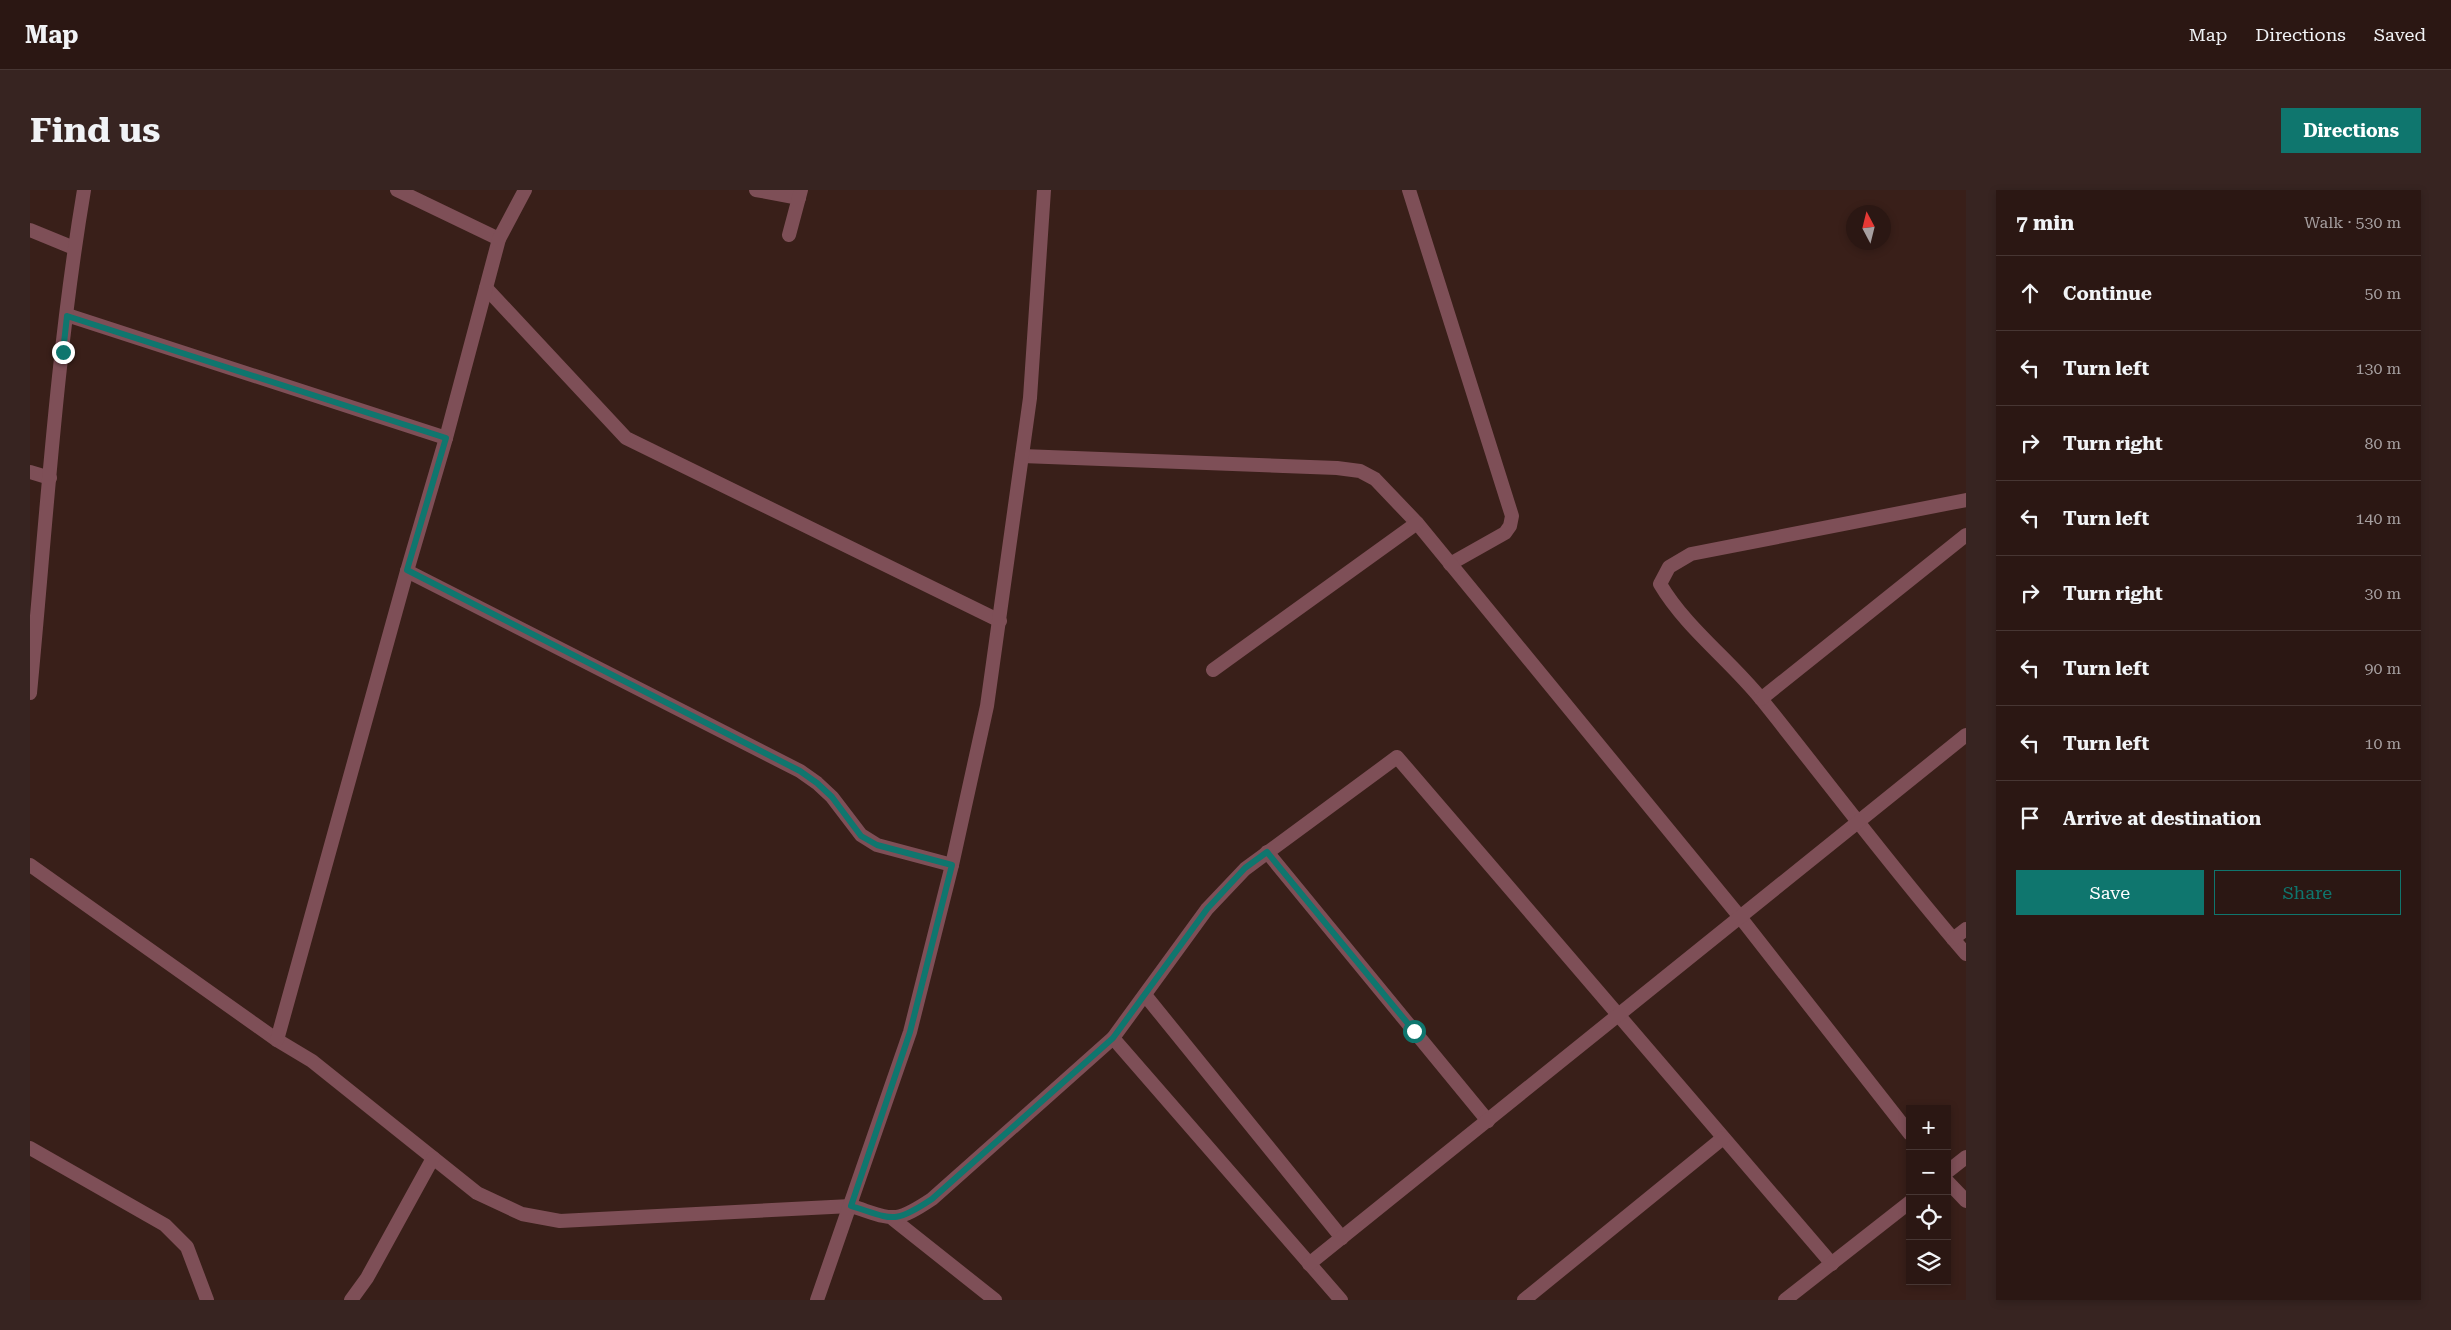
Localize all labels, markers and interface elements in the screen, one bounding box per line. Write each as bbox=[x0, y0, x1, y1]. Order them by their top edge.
text: Map bbox=[25, 21, 79, 49]
text: Map bbox=[2189, 24, 2227, 45]
text: Directions bbox=[2255, 24, 2346, 45]
text: Saved bbox=[2374, 24, 2426, 45]
button: Directions bbox=[2281, 108, 2421, 153]
text: Find us bbox=[30, 110, 160, 151]
north arrow bbox=[1846, 205, 1891, 250]
text: 7 min bbox=[2016, 211, 2074, 235]
text: Walk · 530 m bbox=[2304, 213, 2401, 232]
icon: ahead bbox=[2016, 279, 2044, 307]
text: Continue bbox=[2063, 282, 2152, 305]
text: 50 m bbox=[2364, 284, 2401, 303]
route end bbox=[52, 341, 75, 364]
icon: left bbox=[2016, 354, 2044, 382]
text: Turn left bbox=[2063, 357, 2149, 380]
text: 130 m bbox=[2355, 359, 2401, 378]
icon: right bbox=[2016, 429, 2044, 457]
text: Turn right bbox=[2063, 432, 2163, 455]
text: 80 m bbox=[2364, 434, 2401, 453]
icon: left bbox=[2016, 504, 2044, 532]
text: Turn left bbox=[2063, 507, 2149, 530]
text: 140 m bbox=[2355, 509, 2401, 528]
icon: right bbox=[2016, 579, 2044, 607]
text: Turn right bbox=[2063, 582, 2163, 605]
text: 30 m bbox=[2364, 584, 2401, 603]
icon: left bbox=[2016, 654, 2044, 682]
text: Turn left bbox=[2063, 657, 2149, 680]
text: 90 m bbox=[2364, 659, 2401, 678]
icon: left bbox=[2016, 729, 2044, 757]
text: Turn left bbox=[2063, 732, 2149, 755]
text: 10 m bbox=[2364, 734, 2401, 753]
icon: arrive bbox=[2016, 804, 2044, 832]
text: Arrive at destination bbox=[2063, 807, 2261, 830]
button: Save bbox=[2016, 870, 2204, 915]
button: Share bbox=[2214, 870, 2401, 915]
route start bbox=[1403, 1020, 1426, 1043]
map controls bbox=[1906, 1105, 1951, 1285]
button: + bbox=[1906, 1105, 1951, 1150]
button: − bbox=[1906, 1150, 1951, 1195]
button: locate bbox=[1906, 1195, 1951, 1240]
button: layers bbox=[1906, 1240, 1951, 1285]

